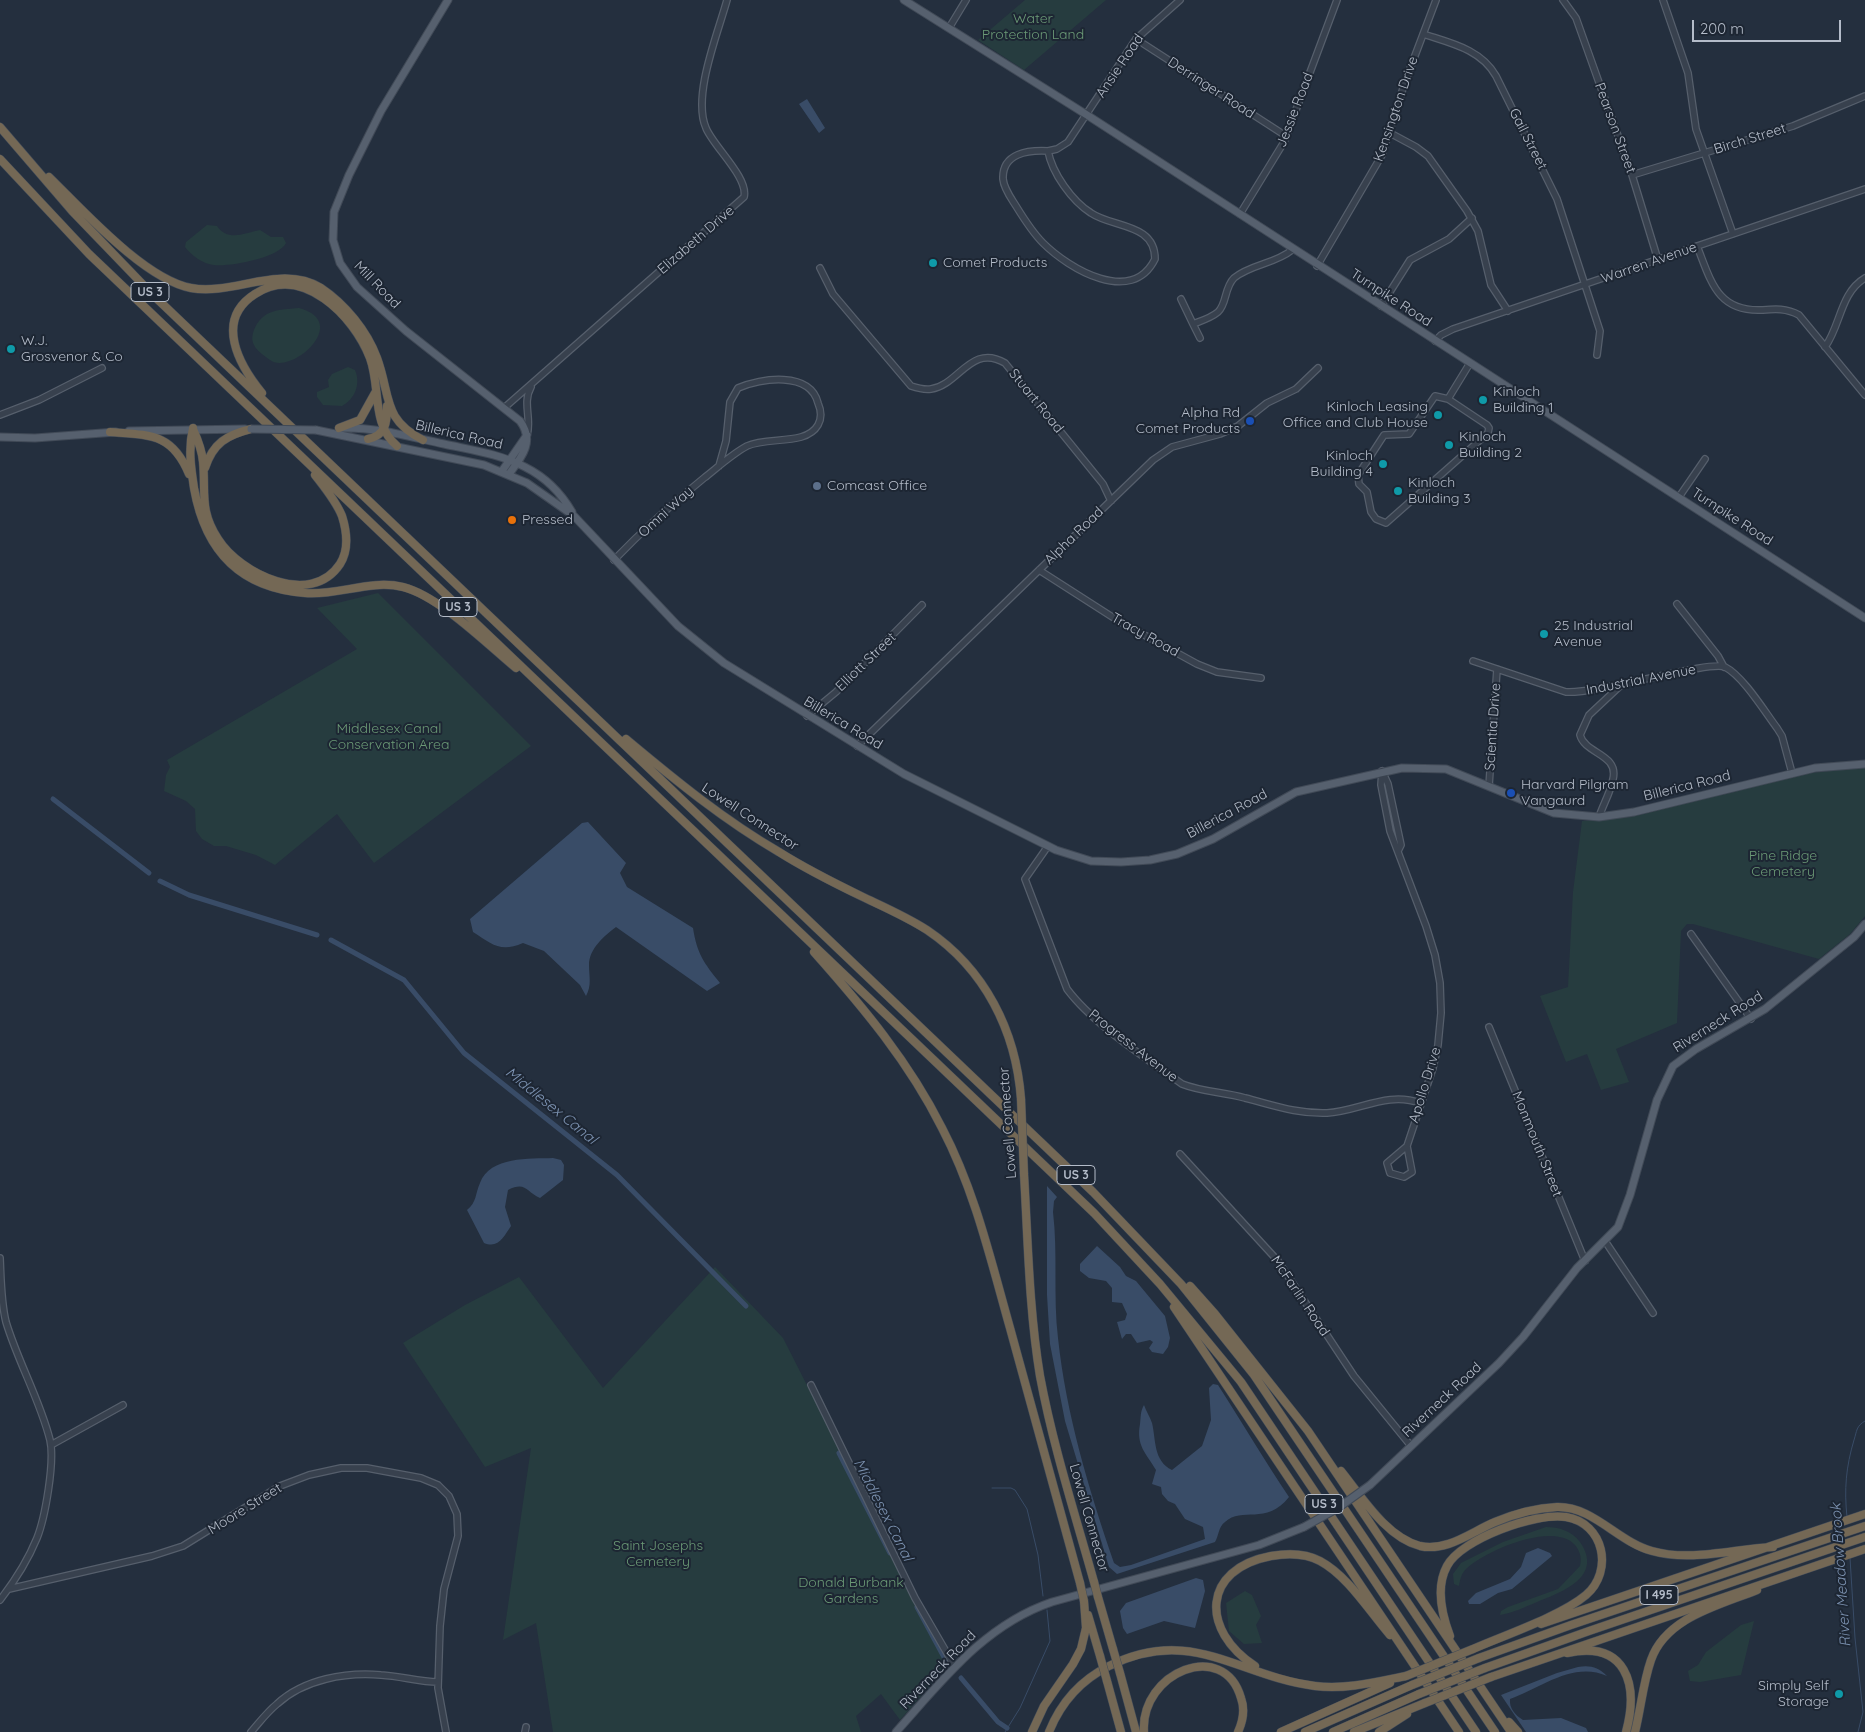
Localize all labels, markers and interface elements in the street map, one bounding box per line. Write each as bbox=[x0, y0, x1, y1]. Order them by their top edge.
scale bar bbox=[1695, 10, 1844, 42]
park label: Water Protection Land bbox=[982, 11, 1084, 44]
text: 200 m bbox=[1700, 19, 1744, 38]
street label: Ansie Road bbox=[1093, 31, 1147, 101]
street label: Derringer Road bbox=[1164, 54, 1258, 122]
street label: Kensington Drive bbox=[1370, 54, 1422, 164]
street label: Jessie Road bbox=[1273, 70, 1317, 150]
street label: Pearson Street bbox=[1591, 80, 1639, 176]
street label: Gail Street bbox=[1505, 105, 1551, 173]
street label: Birch Street bbox=[1712, 120, 1788, 158]
street label: Elizabeth Drive bbox=[654, 202, 738, 278]
street label: Warren Avenue bbox=[1599, 239, 1699, 287]
place label: Comet Products bbox=[943, 255, 1047, 271]
marker: Comet Products bbox=[927, 257, 939, 269]
street label: Mill Road bbox=[350, 258, 404, 312]
street label: Turnpike Road bbox=[1347, 266, 1435, 330]
road number: US 3 bbox=[131, 282, 169, 302]
place label: W.J. Grosvenor & Co bbox=[21, 333, 123, 366]
marker: W.J. Grosvenor & Co bbox=[5, 343, 17, 355]
street label: Stuart Road bbox=[1005, 365, 1067, 437]
place label: Kinloch Building 1 bbox=[1493, 384, 1553, 417]
marker: Kinloch Building 1 bbox=[1477, 394, 1489, 406]
place label: Kinloch Leasing Office and Club House bbox=[1283, 399, 1428, 432]
place label: Alpha Rd Comet Products bbox=[1136, 405, 1240, 438]
marker: Kinloch Leasing Office and Club House bbox=[1432, 409, 1444, 421]
marker: Alpha Rd Comet Products bbox=[1244, 415, 1256, 427]
street label: Billerica Road bbox=[414, 417, 504, 453]
place label: Kinloch Building 2 bbox=[1459, 429, 1522, 462]
marker: Kinloch Building 2 bbox=[1443, 439, 1455, 451]
place label: Kinloch Building 4 bbox=[1310, 448, 1373, 481]
marker: Kinloch Building 4 bbox=[1377, 458, 1389, 470]
place label: Kinloch Building 3 bbox=[1408, 475, 1471, 508]
place label: Comcast Office bbox=[827, 478, 927, 494]
marker: Comcast Office bbox=[811, 480, 823, 492]
street label: Omni Way bbox=[635, 483, 697, 541]
marker: Kinloch Building 3 bbox=[1392, 485, 1404, 497]
street label: Turnpike Road bbox=[1688, 485, 1776, 549]
street label: Alpha Road bbox=[1041, 504, 1107, 568]
place label: Pressed bbox=[522, 512, 573, 528]
marker: Pressed bbox=[506, 514, 518, 526]
road number: US 3 bbox=[439, 598, 477, 616]
street label: Tracy Road bbox=[1108, 609, 1182, 661]
place label: 25 Industrial Avenue bbox=[1554, 618, 1633, 650]
marker: 25 Industrial Avenue bbox=[1538, 628, 1550, 640]
street label: Elliott Street bbox=[832, 629, 900, 695]
street label: Industrial Avenue bbox=[1585, 661, 1697, 699]
street label: Scientia Drive bbox=[1482, 683, 1504, 771]
street label: Billerica Road bbox=[801, 693, 885, 753]
park label: Middlesex Canal Conservation Area bbox=[329, 721, 449, 754]
street label: Billerica Road bbox=[1642, 767, 1732, 805]
place label: Harvard Pilgram Vangaurd bbox=[1521, 777, 1629, 810]
street label: Lowell Connector bbox=[698, 779, 802, 855]
street label: Billerica Road bbox=[1184, 786, 1270, 842]
marker: Harvard Pilgram Vangaurd bbox=[1505, 787, 1517, 799]
park label: Pine Ridge Cemetery bbox=[1749, 848, 1817, 880]
street label: Riverneck Road bbox=[1670, 988, 1766, 1056]
street label: Progress Avenue bbox=[1085, 1006, 1181, 1086]
street label: Apollo Drive bbox=[1406, 1045, 1444, 1125]
water label: Middlesex Canal bbox=[502, 1064, 600, 1148]
street label: Lowell Connector bbox=[996, 1067, 1020, 1179]
street label: Monmouth Street bbox=[1508, 1089, 1566, 1199]
road number: US 3 bbox=[1057, 1166, 1095, 1184]
street label: McFarlin Road bbox=[1267, 1253, 1333, 1339]
street label: Riverneck Road bbox=[1399, 1359, 1485, 1441]
water label: Middlesex Canal bbox=[849, 1456, 917, 1564]
street label: Lowell Connector bbox=[1065, 1462, 1113, 1574]
street label: Moore Street bbox=[205, 1480, 285, 1538]
road number: US 3 bbox=[1305, 1495, 1343, 1514]
water label: River Meadow Brook bbox=[1827, 1502, 1855, 1648]
park label: Saint Josephs Cemetery bbox=[613, 1538, 703, 1570]
park label: Donald Burbank Gardens bbox=[798, 1575, 904, 1608]
road number: I 495 bbox=[1640, 1586, 1678, 1604]
street label: Riverneck Road bbox=[896, 1627, 980, 1713]
place label: Simply Self Storage bbox=[1758, 1678, 1829, 1710]
marker: Simply Self Storage bbox=[1833, 1688, 1845, 1700]

